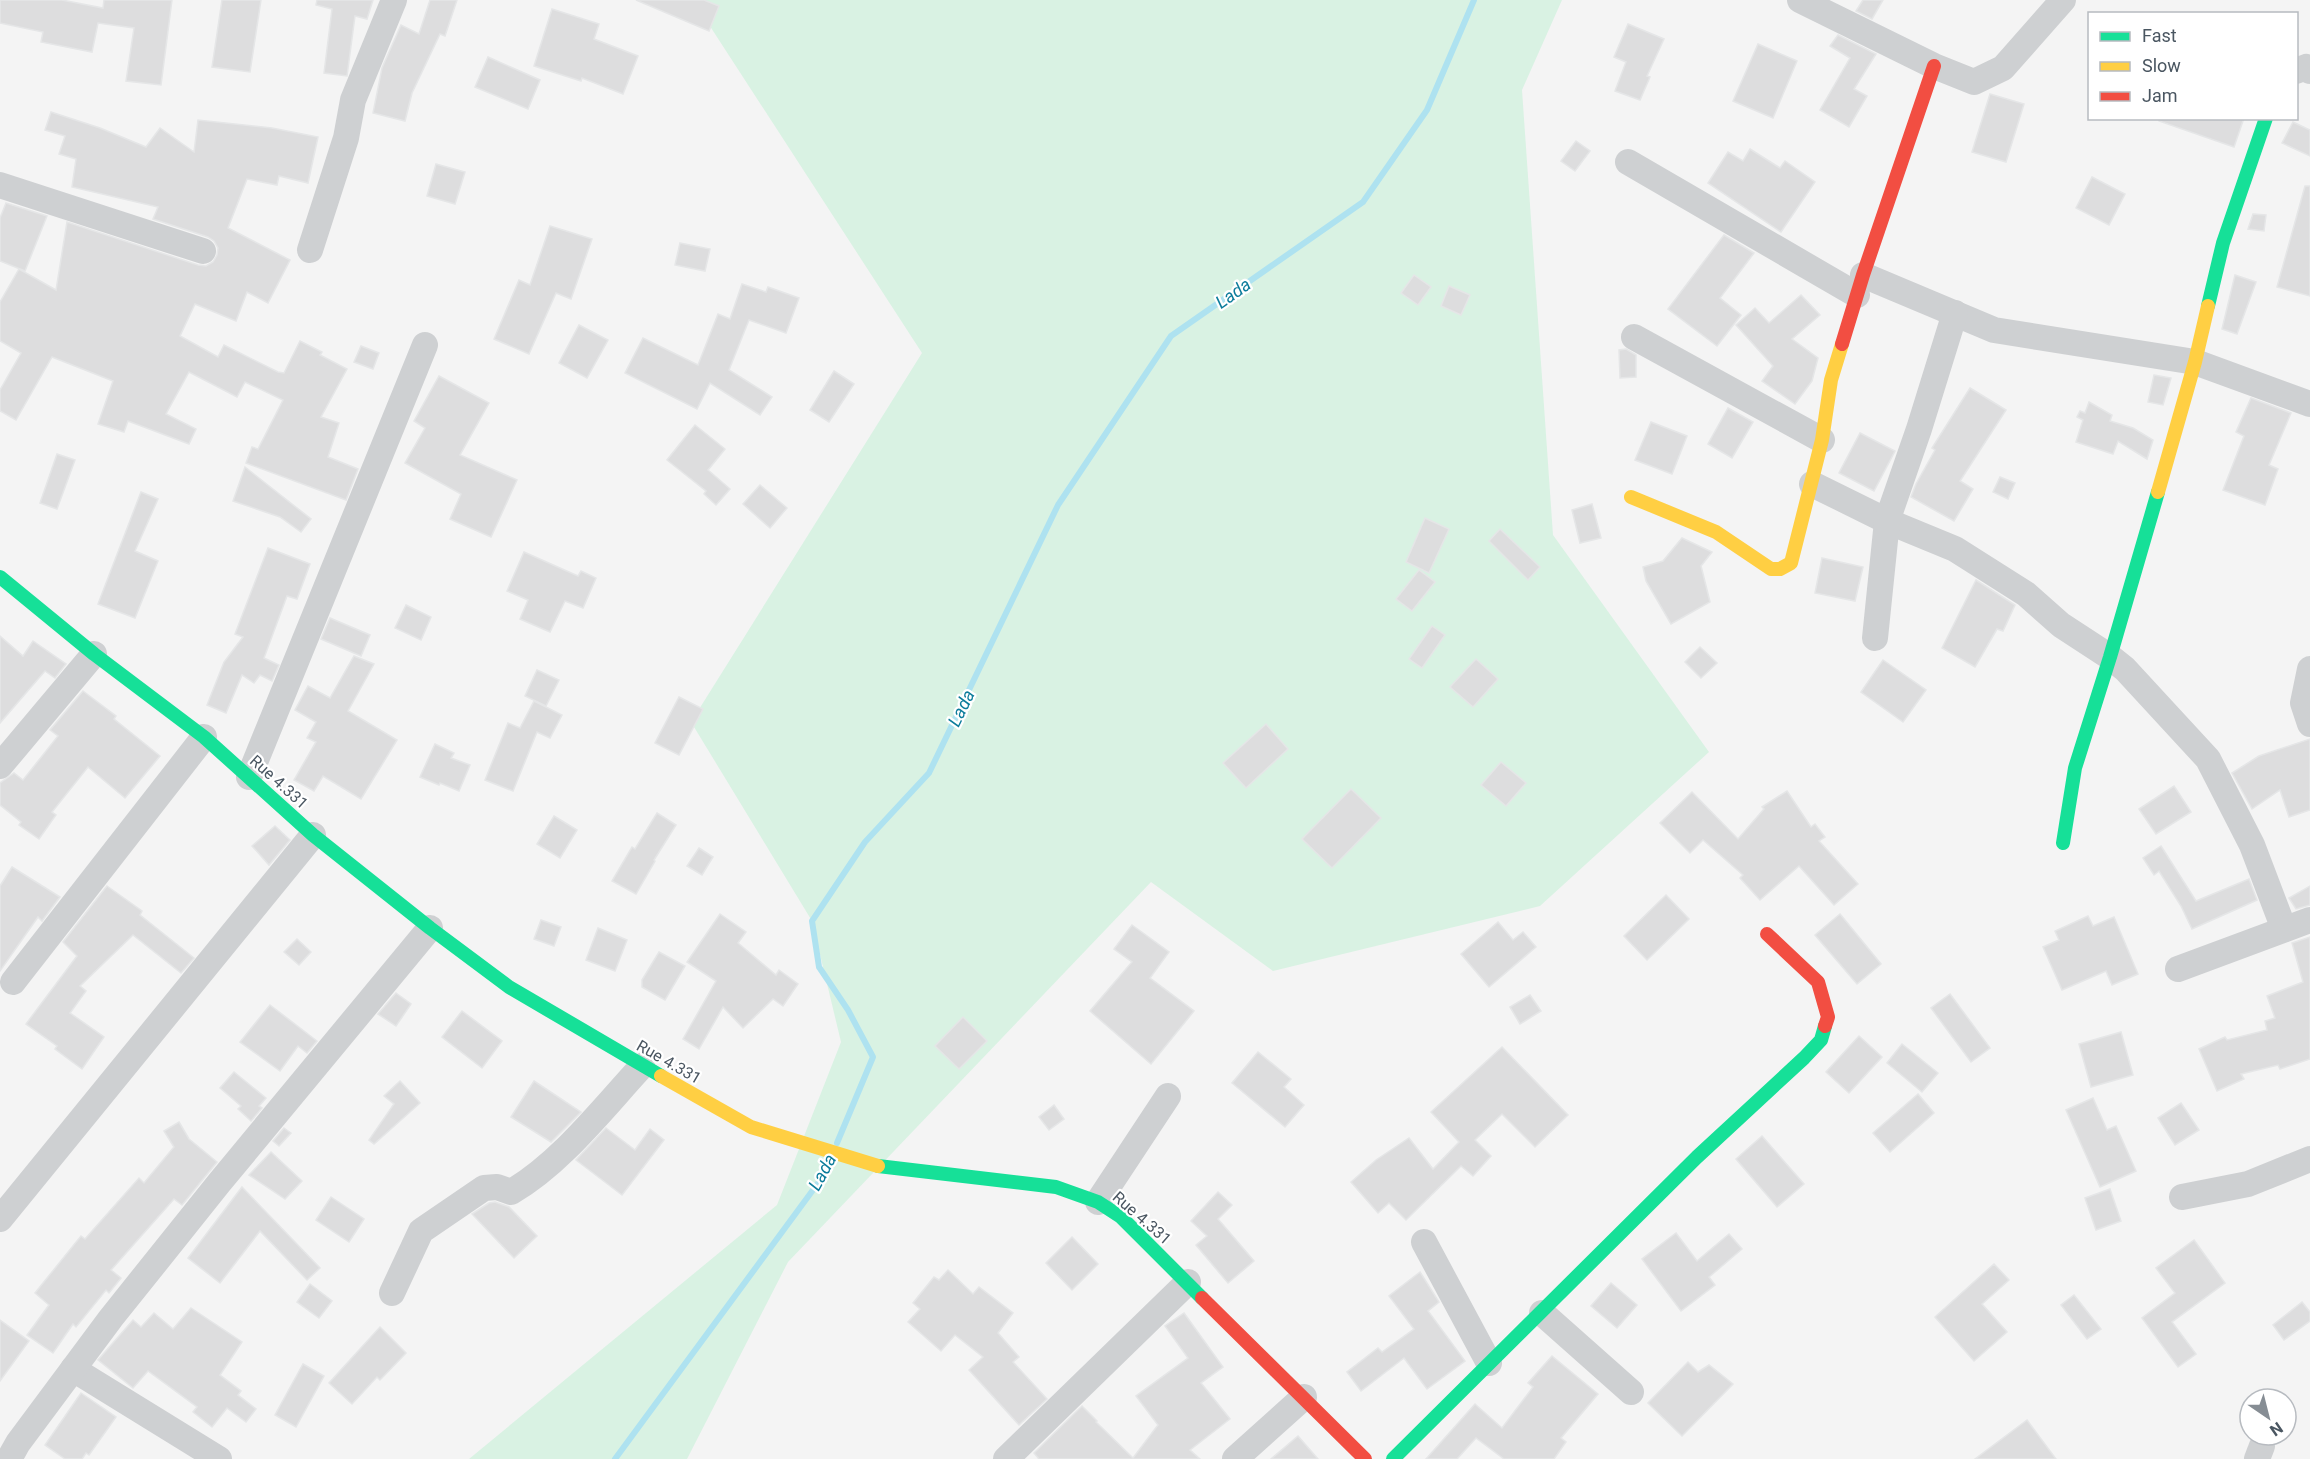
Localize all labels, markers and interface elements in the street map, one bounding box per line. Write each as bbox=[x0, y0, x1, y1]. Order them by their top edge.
legend bbox=[2088, 12, 2298, 120]
text: Fast bbox=[2142, 25, 2177, 46]
text: Slow bbox=[2142, 55, 2181, 76]
text: Jam bbox=[2142, 85, 2178, 106]
water label: Lada bbox=[1211, 273, 1255, 313]
water label: Lada bbox=[943, 686, 979, 730]
street label: Rue 4.331 bbox=[246, 751, 312, 813]
street label: Rue 4.331 bbox=[633, 1036, 705, 1088]
water label: Lada bbox=[804, 1150, 840, 1194]
street label: Rue 4.331 bbox=[1109, 1187, 1175, 1249]
north arrow bbox=[2238, 1387, 2298, 1447]
text: N bbox=[2266, 1418, 2286, 1440]

